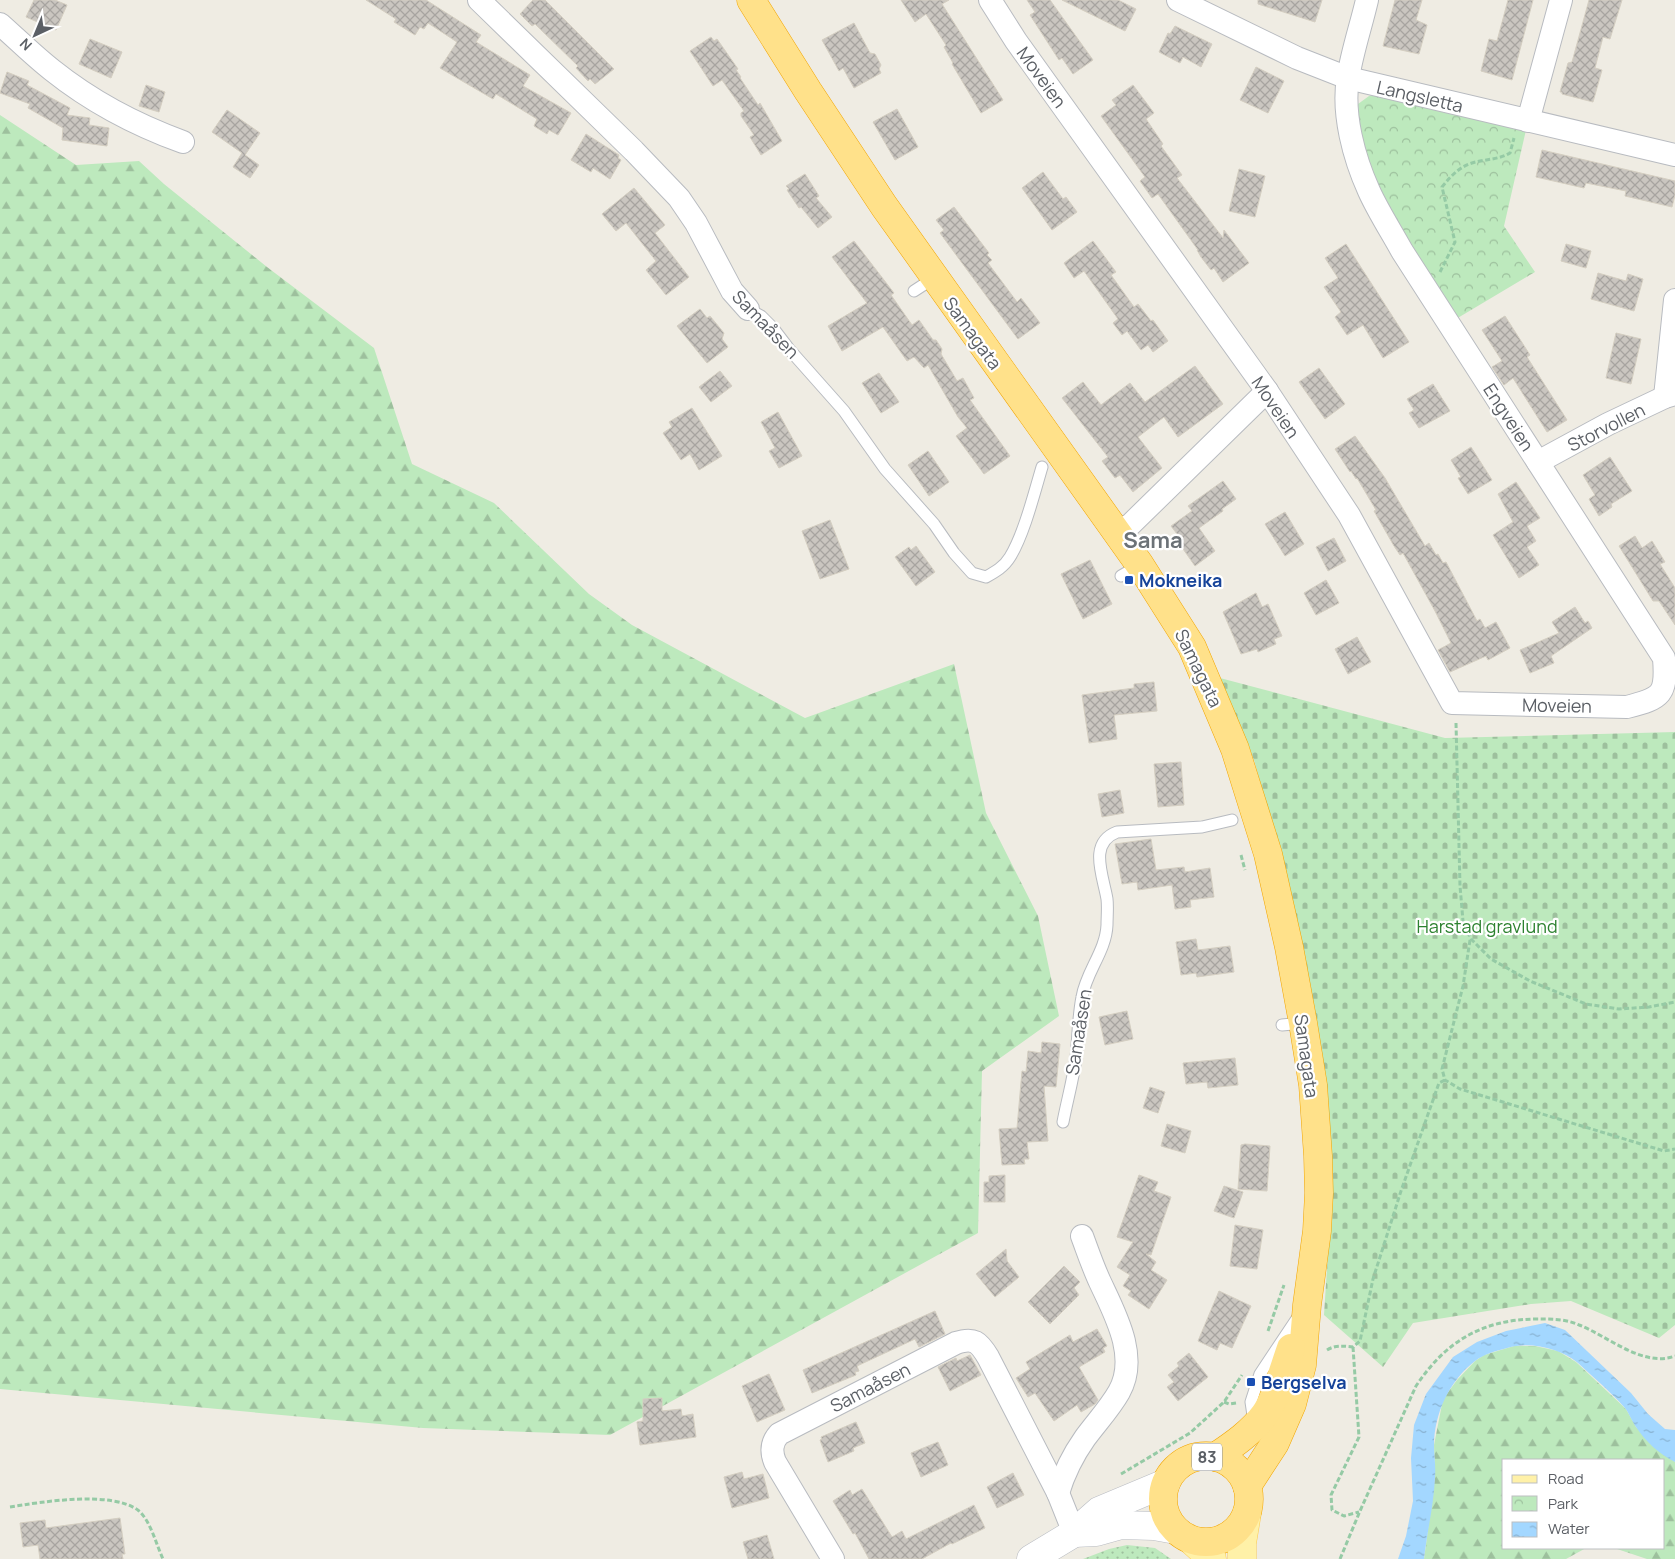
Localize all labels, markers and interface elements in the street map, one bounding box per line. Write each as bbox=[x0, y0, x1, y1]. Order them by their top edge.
north arrow bbox=[10, 10, 60, 60]
text: N bbox=[15, 34, 36, 55]
street label: Moveien bbox=[1012, 42, 1072, 112]
street label: Langsletta bbox=[1374, 74, 1466, 118]
street label: Samaåsen bbox=[727, 284, 805, 364]
street label: Samagata bbox=[939, 292, 1007, 374]
street label: Moveien bbox=[1247, 371, 1305, 443]
street label: Engveien bbox=[1478, 379, 1540, 455]
street label: Storvollen bbox=[1563, 397, 1649, 457]
district label: Sama bbox=[1123, 525, 1183, 555]
place label: Mokneika bbox=[1139, 568, 1222, 592]
marker: Mokneika bbox=[1123, 574, 1135, 586]
street label: Samagata bbox=[1170, 625, 1228, 711]
street label: Moveien bbox=[1522, 692, 1592, 718]
park label: Harstad gravlund bbox=[1416, 914, 1558, 938]
street label: Samaåsen bbox=[1059, 987, 1097, 1077]
street label: Samagata bbox=[1289, 1013, 1325, 1099]
street label: Samaåsen bbox=[826, 1357, 914, 1417]
place label: Bergselva bbox=[1261, 1370, 1347, 1394]
marker: Bergselva bbox=[1245, 1376, 1257, 1388]
road number: 83 bbox=[1192, 1444, 1222, 1470]
legend bbox=[1502, 1459, 1665, 1549]
text: Road bbox=[1548, 1468, 1584, 1489]
text: Park bbox=[1548, 1493, 1578, 1514]
text: Water bbox=[1548, 1518, 1590, 1539]

